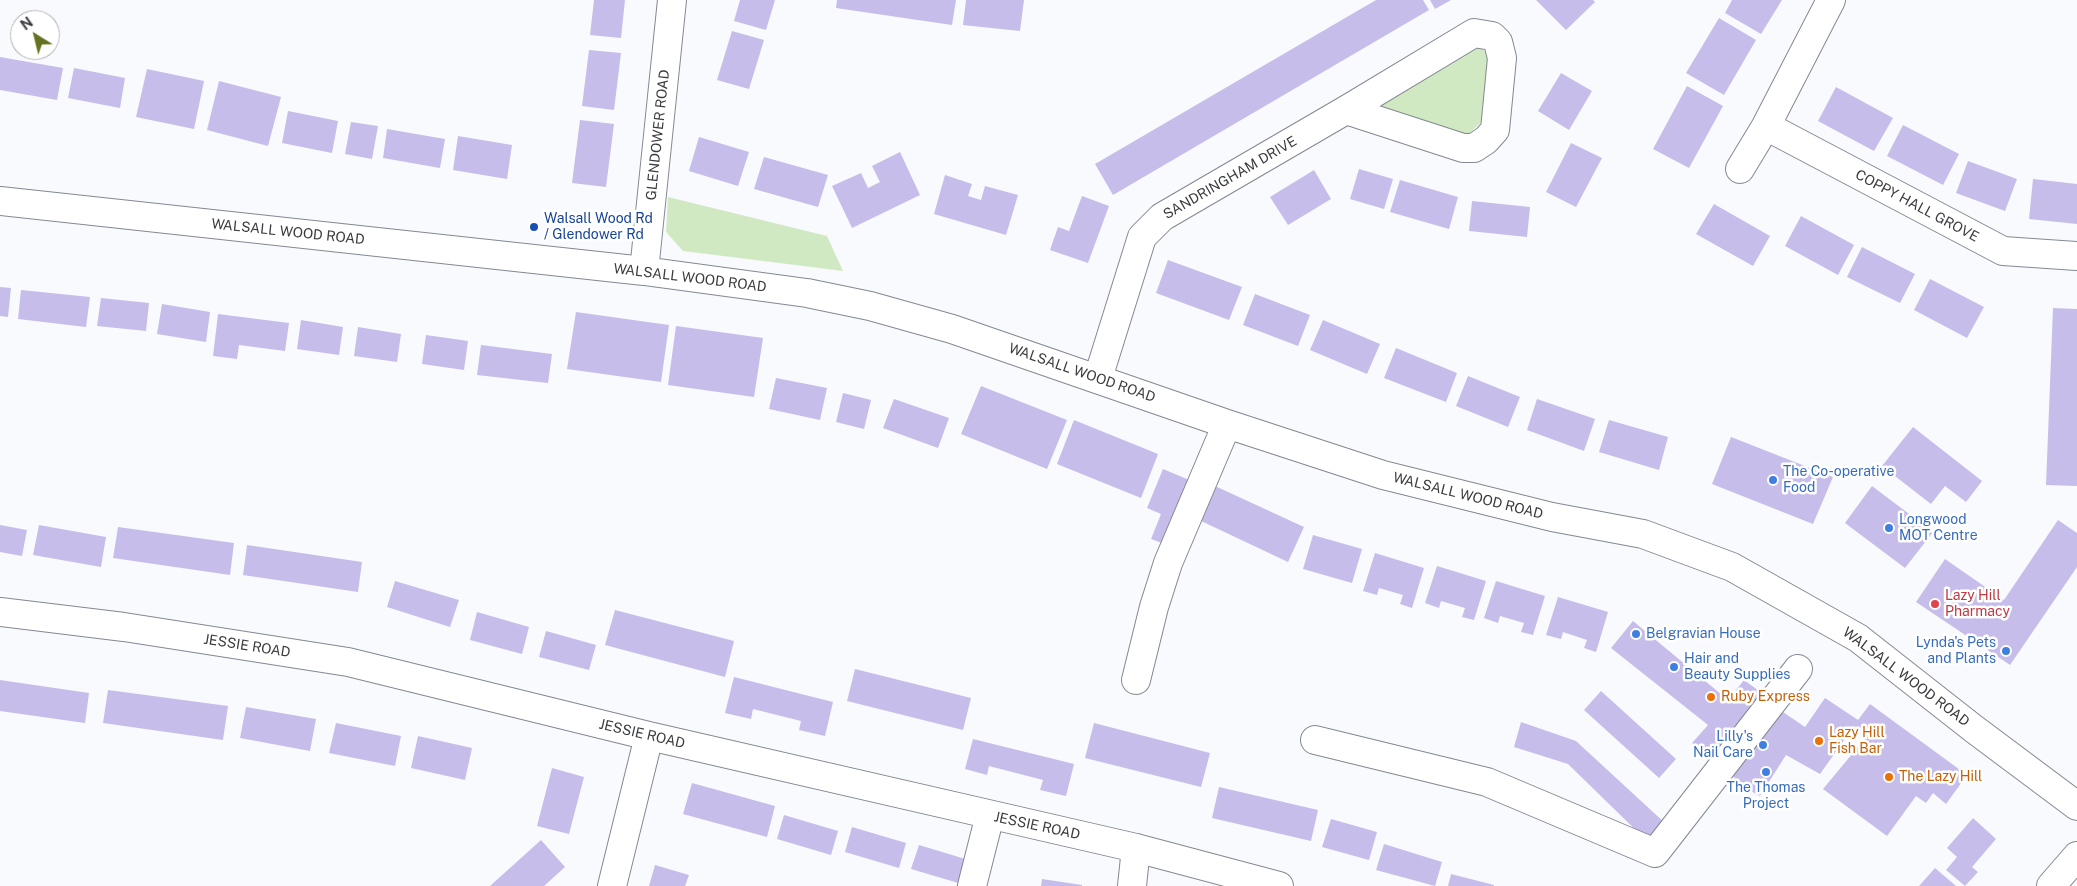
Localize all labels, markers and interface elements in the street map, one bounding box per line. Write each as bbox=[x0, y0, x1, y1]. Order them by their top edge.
north arrow bbox=[10, 10, 60, 60]
text: N bbox=[18, 14, 36, 33]
street label: GLENDOWER ROAD bbox=[643, 69, 673, 201]
street label: SANDRINGHAM DRIVE bbox=[1160, 133, 1300, 223]
street label: COPPY HALL GROVE bbox=[1852, 166, 1982, 246]
place label: Walsall Wood Rd / Glendower Rd bbox=[544, 211, 653, 243]
street label: WALSALL WOOD ROAD bbox=[210, 216, 366, 248]
marker: Walsall Wood Rd / Glendower Rd bbox=[528, 221, 540, 233]
street label: WALSALL WOOD ROAD bbox=[612, 260, 768, 296]
street label: WALSALL WOOD ROAD bbox=[1006, 340, 1158, 406]
place label: The Co-operative Food bbox=[1783, 464, 1894, 497]
street label: WALSALL WOOD ROAD bbox=[1391, 469, 1545, 523]
marker: The Co-operative Food bbox=[1767, 474, 1779, 486]
place label: Longwood MOT Centre bbox=[1899, 512, 1978, 544]
marker: Longwood MOT Centre bbox=[1883, 522, 1895, 534]
place label: Lazy Hill Pharmacy bbox=[1945, 588, 2010, 620]
marker: Lazy Hill Pharmacy bbox=[1929, 598, 1941, 610]
street label: WALSALL WOOD ROAD bbox=[1839, 624, 1973, 730]
place label: Belgravian House bbox=[1646, 626, 1761, 642]
marker: Belgravian House bbox=[1630, 628, 1642, 640]
street label: JESSIE ROAD bbox=[202, 631, 292, 661]
place label: Lynda's Pets and Plants bbox=[1916, 635, 1996, 668]
marker: Lynda's Pets and Plants bbox=[2000, 645, 2012, 657]
place label: Hair and Beauty Supplies bbox=[1684, 651, 1790, 684]
marker: Hair and Beauty Supplies bbox=[1668, 661, 1680, 673]
place label: Ruby Express bbox=[1721, 689, 1810, 705]
marker: Ruby Express bbox=[1705, 691, 1717, 703]
street label: JESSIE ROAD bbox=[597, 716, 687, 752]
place label: Lazy Hill Fish Bar bbox=[1829, 725, 1885, 758]
place label: Lilly's Nail Care bbox=[1693, 729, 1753, 762]
marker: Lazy Hill Fish Bar bbox=[1813, 735, 1825, 747]
marker: Lilly's Nail Care bbox=[1757, 739, 1769, 751]
marker: The Thomas Project bbox=[1760, 766, 1772, 778]
place label: The Lazy Hill bbox=[1899, 769, 1982, 785]
marker: The Lazy Hill bbox=[1883, 771, 1895, 783]
place label: The Thomas Project bbox=[1727, 780, 1805, 812]
street label: JESSIE ROAD bbox=[992, 809, 1082, 843]

